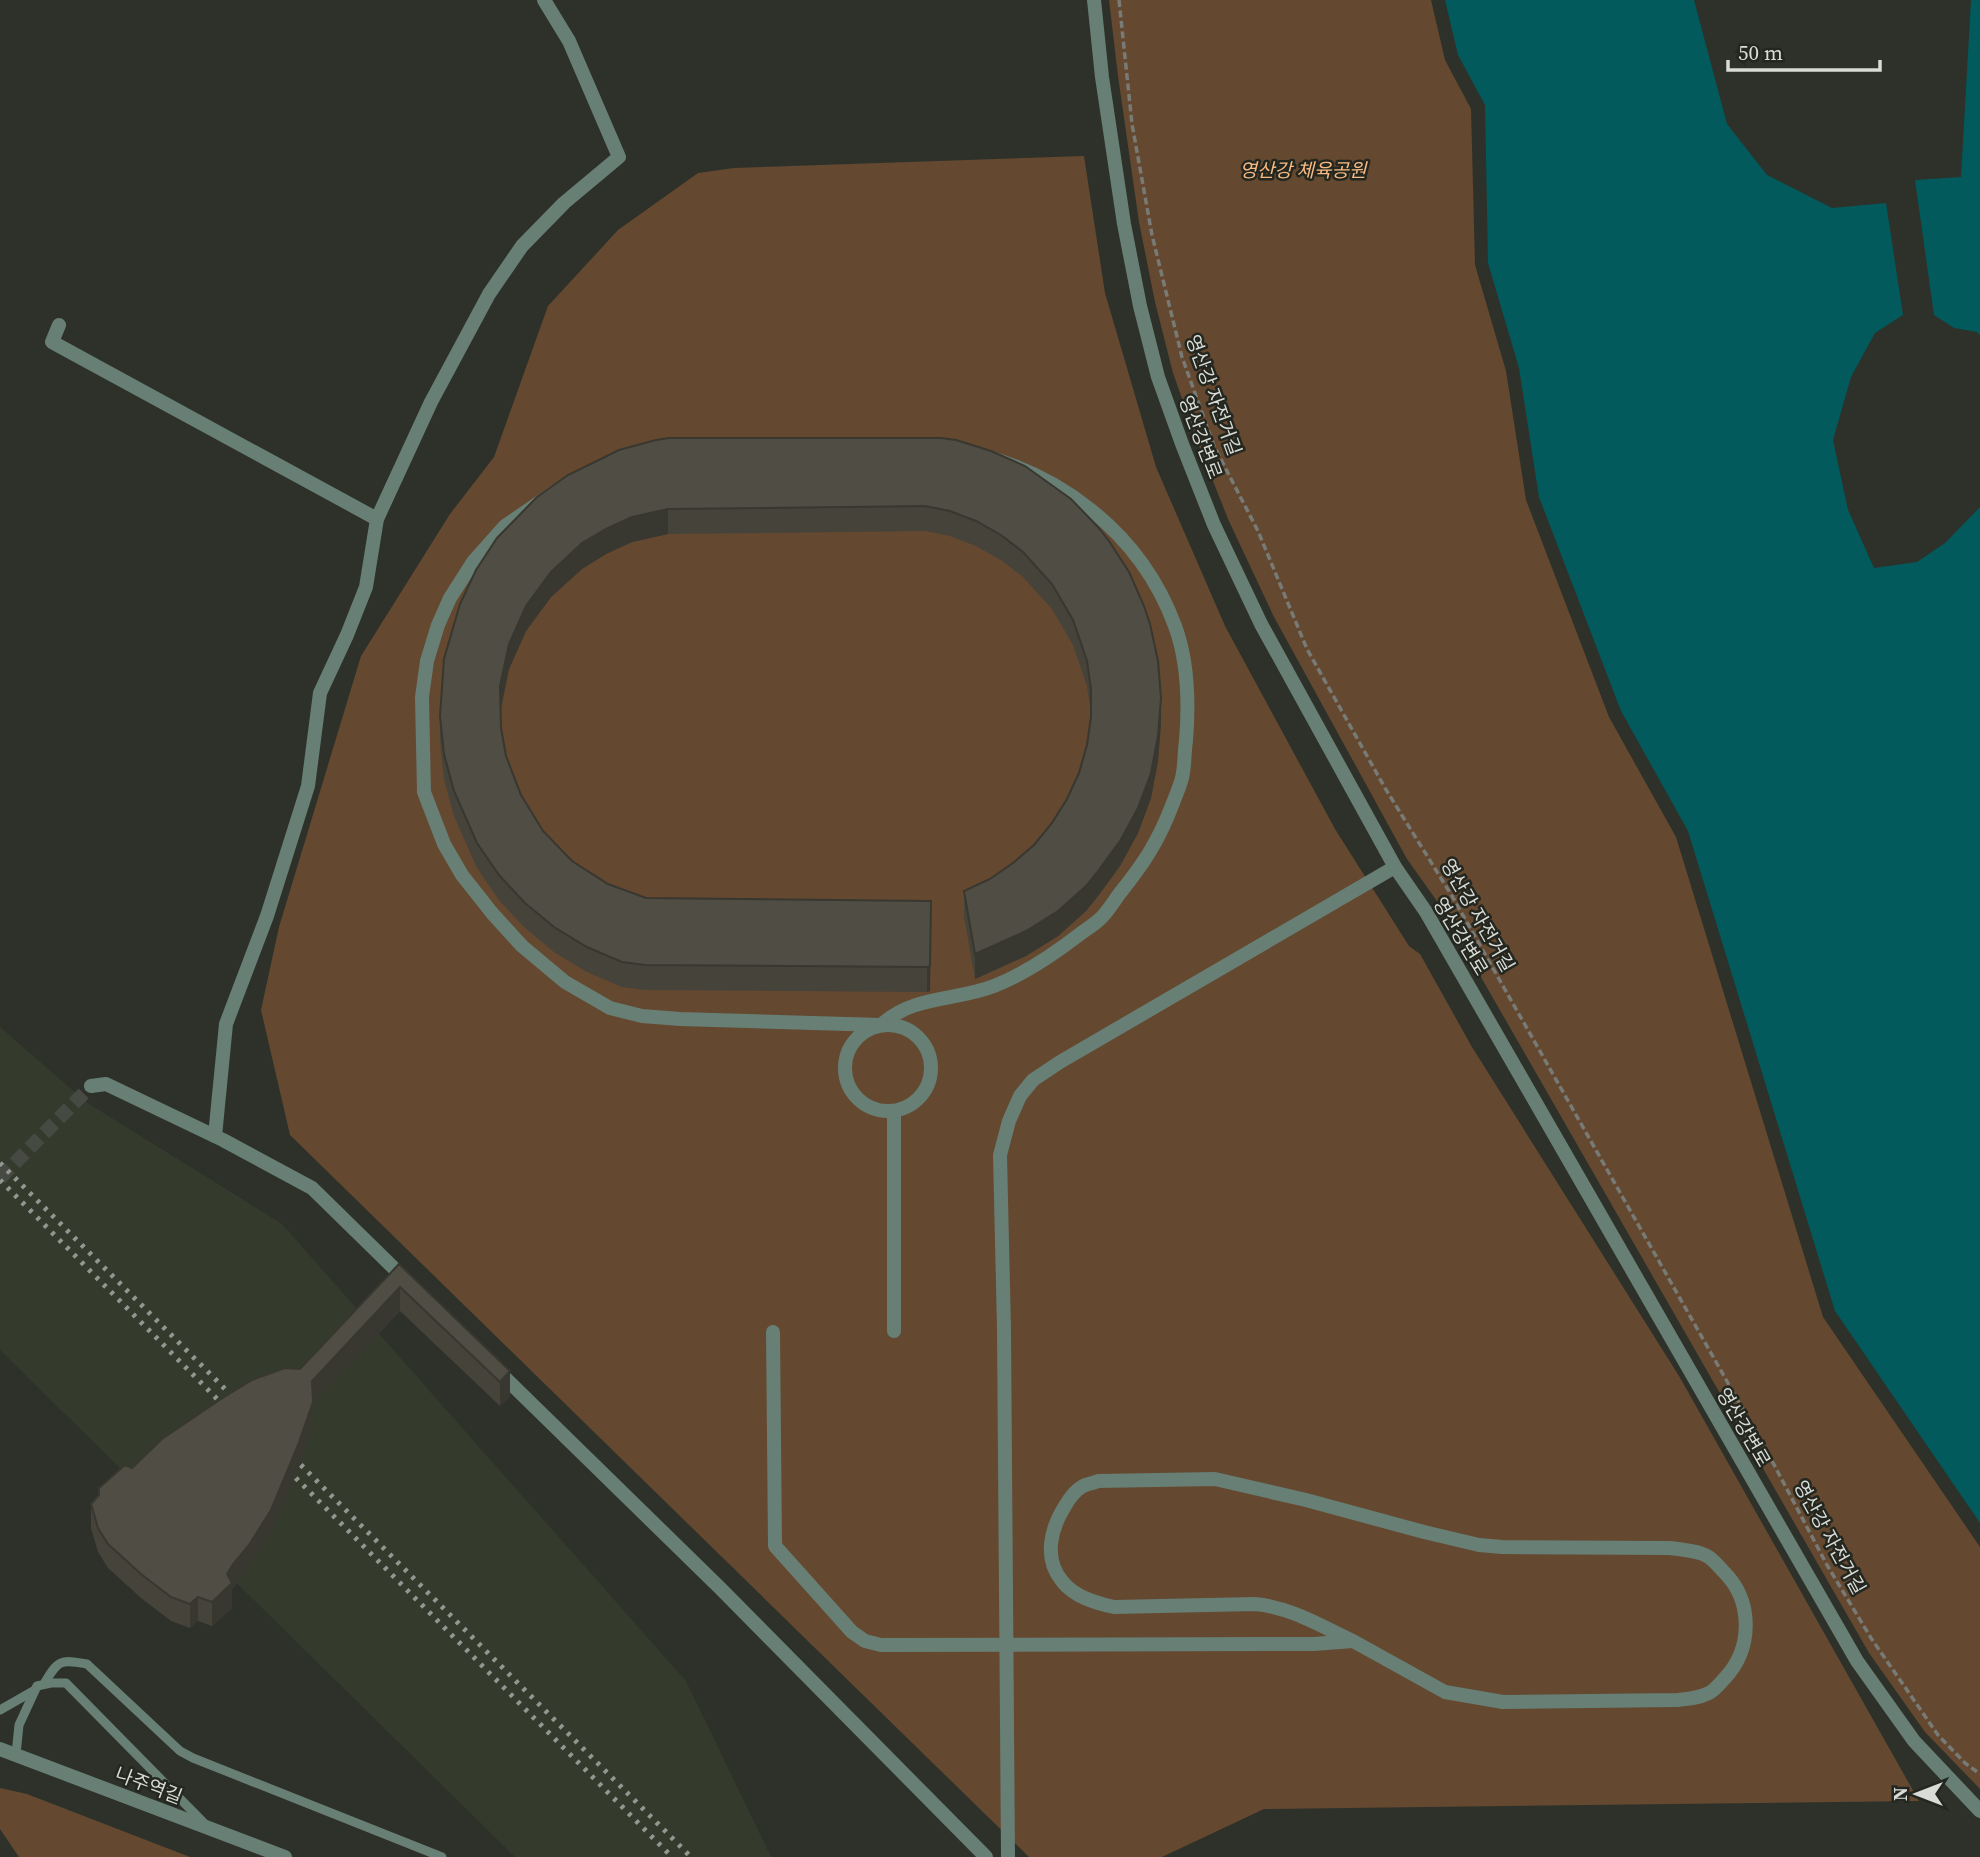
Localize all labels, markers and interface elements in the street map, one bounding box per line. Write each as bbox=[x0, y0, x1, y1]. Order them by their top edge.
scale bar bbox=[1728, 28, 1880, 72]
text: 50 m bbox=[1738, 38, 1783, 67]
park label: 영산강 체육공원 bbox=[1240, 157, 1368, 183]
street label: 영산강 자전거길 bbox=[1180, 331, 1248, 459]
street label: 영산강변로 bbox=[1173, 392, 1229, 482]
street label: 영산강 자전거길 bbox=[1435, 854, 1521, 976]
street label: 영산강변로 bbox=[1427, 892, 1495, 980]
street label: 영산강변로 bbox=[1711, 1383, 1777, 1471]
street label: 영산강 자전거길 bbox=[1788, 1475, 1872, 1599]
north arrow bbox=[1882, 1759, 1952, 1829]
street label: 나주역길 bbox=[112, 1760, 186, 1810]
text: N bbox=[1887, 1787, 1913, 1801]

